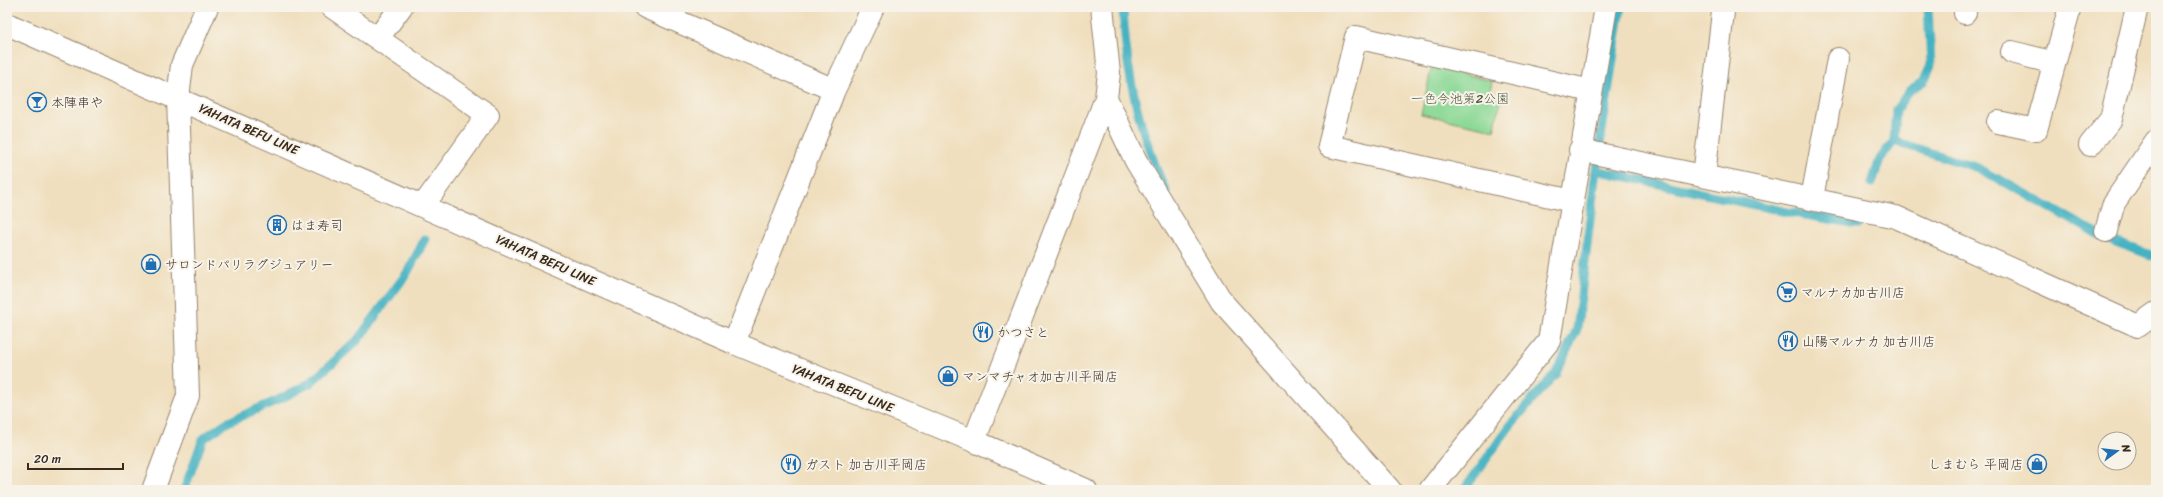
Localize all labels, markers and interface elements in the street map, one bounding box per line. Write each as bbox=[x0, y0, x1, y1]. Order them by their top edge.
park label: 一色今池第2公園 bbox=[1411, 87, 1509, 110]
bar icon: 本陣串や bbox=[26, 91, 48, 113]
place label: 本陣串や bbox=[51, 91, 103, 114]
street label: YAHATA BEFU LINE bbox=[195, 97, 304, 162]
building icon: はま寿司 bbox=[266, 214, 288, 236]
place label: はま寿司 bbox=[291, 214, 343, 237]
street label: YAHATA BEFU LINE bbox=[492, 228, 601, 293]
shop icon: サロンドパリラグジュアリー bbox=[140, 253, 162, 275]
place label: サロンドパリラグジュアリー bbox=[165, 253, 333, 276]
supermarket icon: マルナカ加古川店 bbox=[1776, 281, 1798, 303]
place label: マルナカ加古川店 bbox=[1801, 281, 1905, 304]
restaurant icon: かつさと bbox=[972, 321, 994, 343]
place label: かつさと bbox=[997, 321, 1049, 344]
restaurant icon: 山陽マルナカ 加古川店 bbox=[1777, 330, 1799, 352]
place label: 山陽マルナカ 加古川店 bbox=[1802, 330, 1935, 353]
street label: YAHATA BEFU LINE bbox=[789, 357, 898, 419]
shop icon: マンマチャオ加古川平岡店 bbox=[937, 365, 959, 387]
place label: マンマチャオ加古川平岡店 bbox=[962, 365, 1118, 388]
north arrow bbox=[2097, 431, 2137, 471]
text: N bbox=[2116, 441, 2136, 455]
scale bar bbox=[28, 445, 123, 471]
text: 20 m bbox=[34, 448, 61, 470]
restaurant icon: ガスト 加古川平岡店 bbox=[780, 453, 802, 475]
place label: ガスト 加古川平岡店 bbox=[805, 453, 927, 476]
place label: しまむら 平岡店 bbox=[1929, 453, 2023, 476]
shop icon: しまむら 平岡店 bbox=[2026, 453, 2048, 475]

